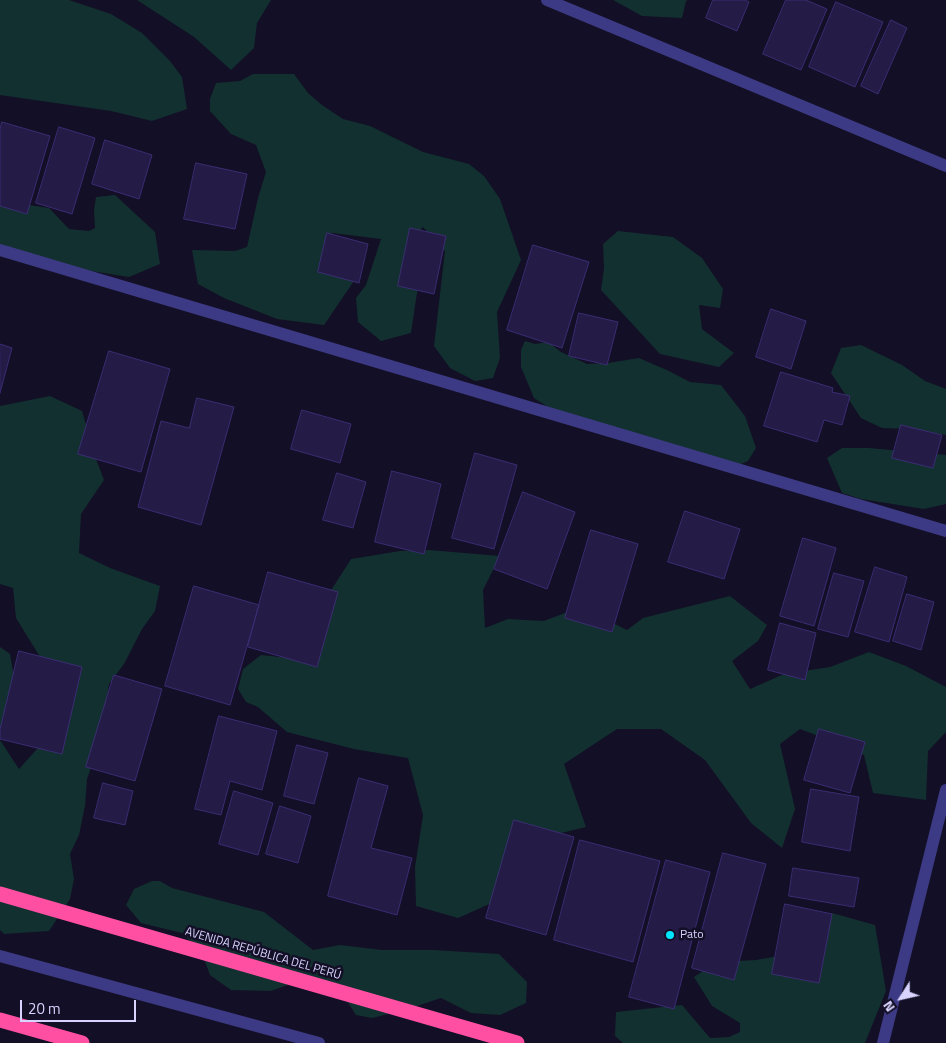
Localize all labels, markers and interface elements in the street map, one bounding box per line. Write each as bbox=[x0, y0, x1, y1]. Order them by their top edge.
street label: AVENIDA REPÚBLICA DEL PERÚ bbox=[183, 925, 343, 983]
place label: Pato bbox=[680, 928, 704, 942]
marker: Pato bbox=[664, 929, 676, 941]
north arrow bbox=[876, 973, 926, 1023]
scale bar bbox=[22, 990, 139, 1022]
text: 20 m bbox=[28, 997, 61, 1020]
text: N bbox=[877, 997, 900, 1017]

